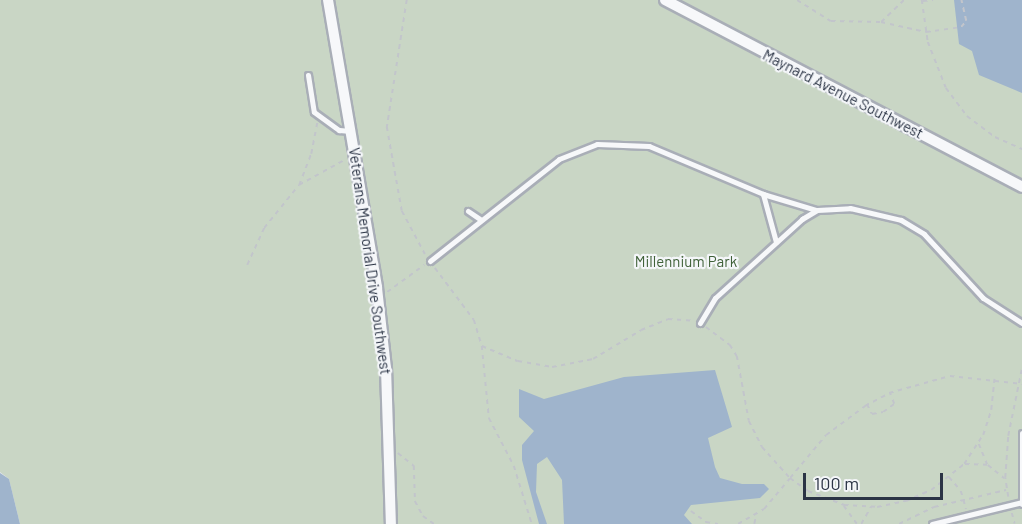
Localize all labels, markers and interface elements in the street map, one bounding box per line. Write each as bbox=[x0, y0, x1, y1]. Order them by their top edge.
street label: Maynard Avenue Southwest bbox=[760, 46, 926, 142]
street label: Veterans Memorial Drive Southwest bbox=[345, 146, 395, 376]
park label: Millennium Park bbox=[635, 253, 737, 271]
scale bar bbox=[806, 461, 946, 499]
text: 100 m bbox=[814, 472, 859, 494]

